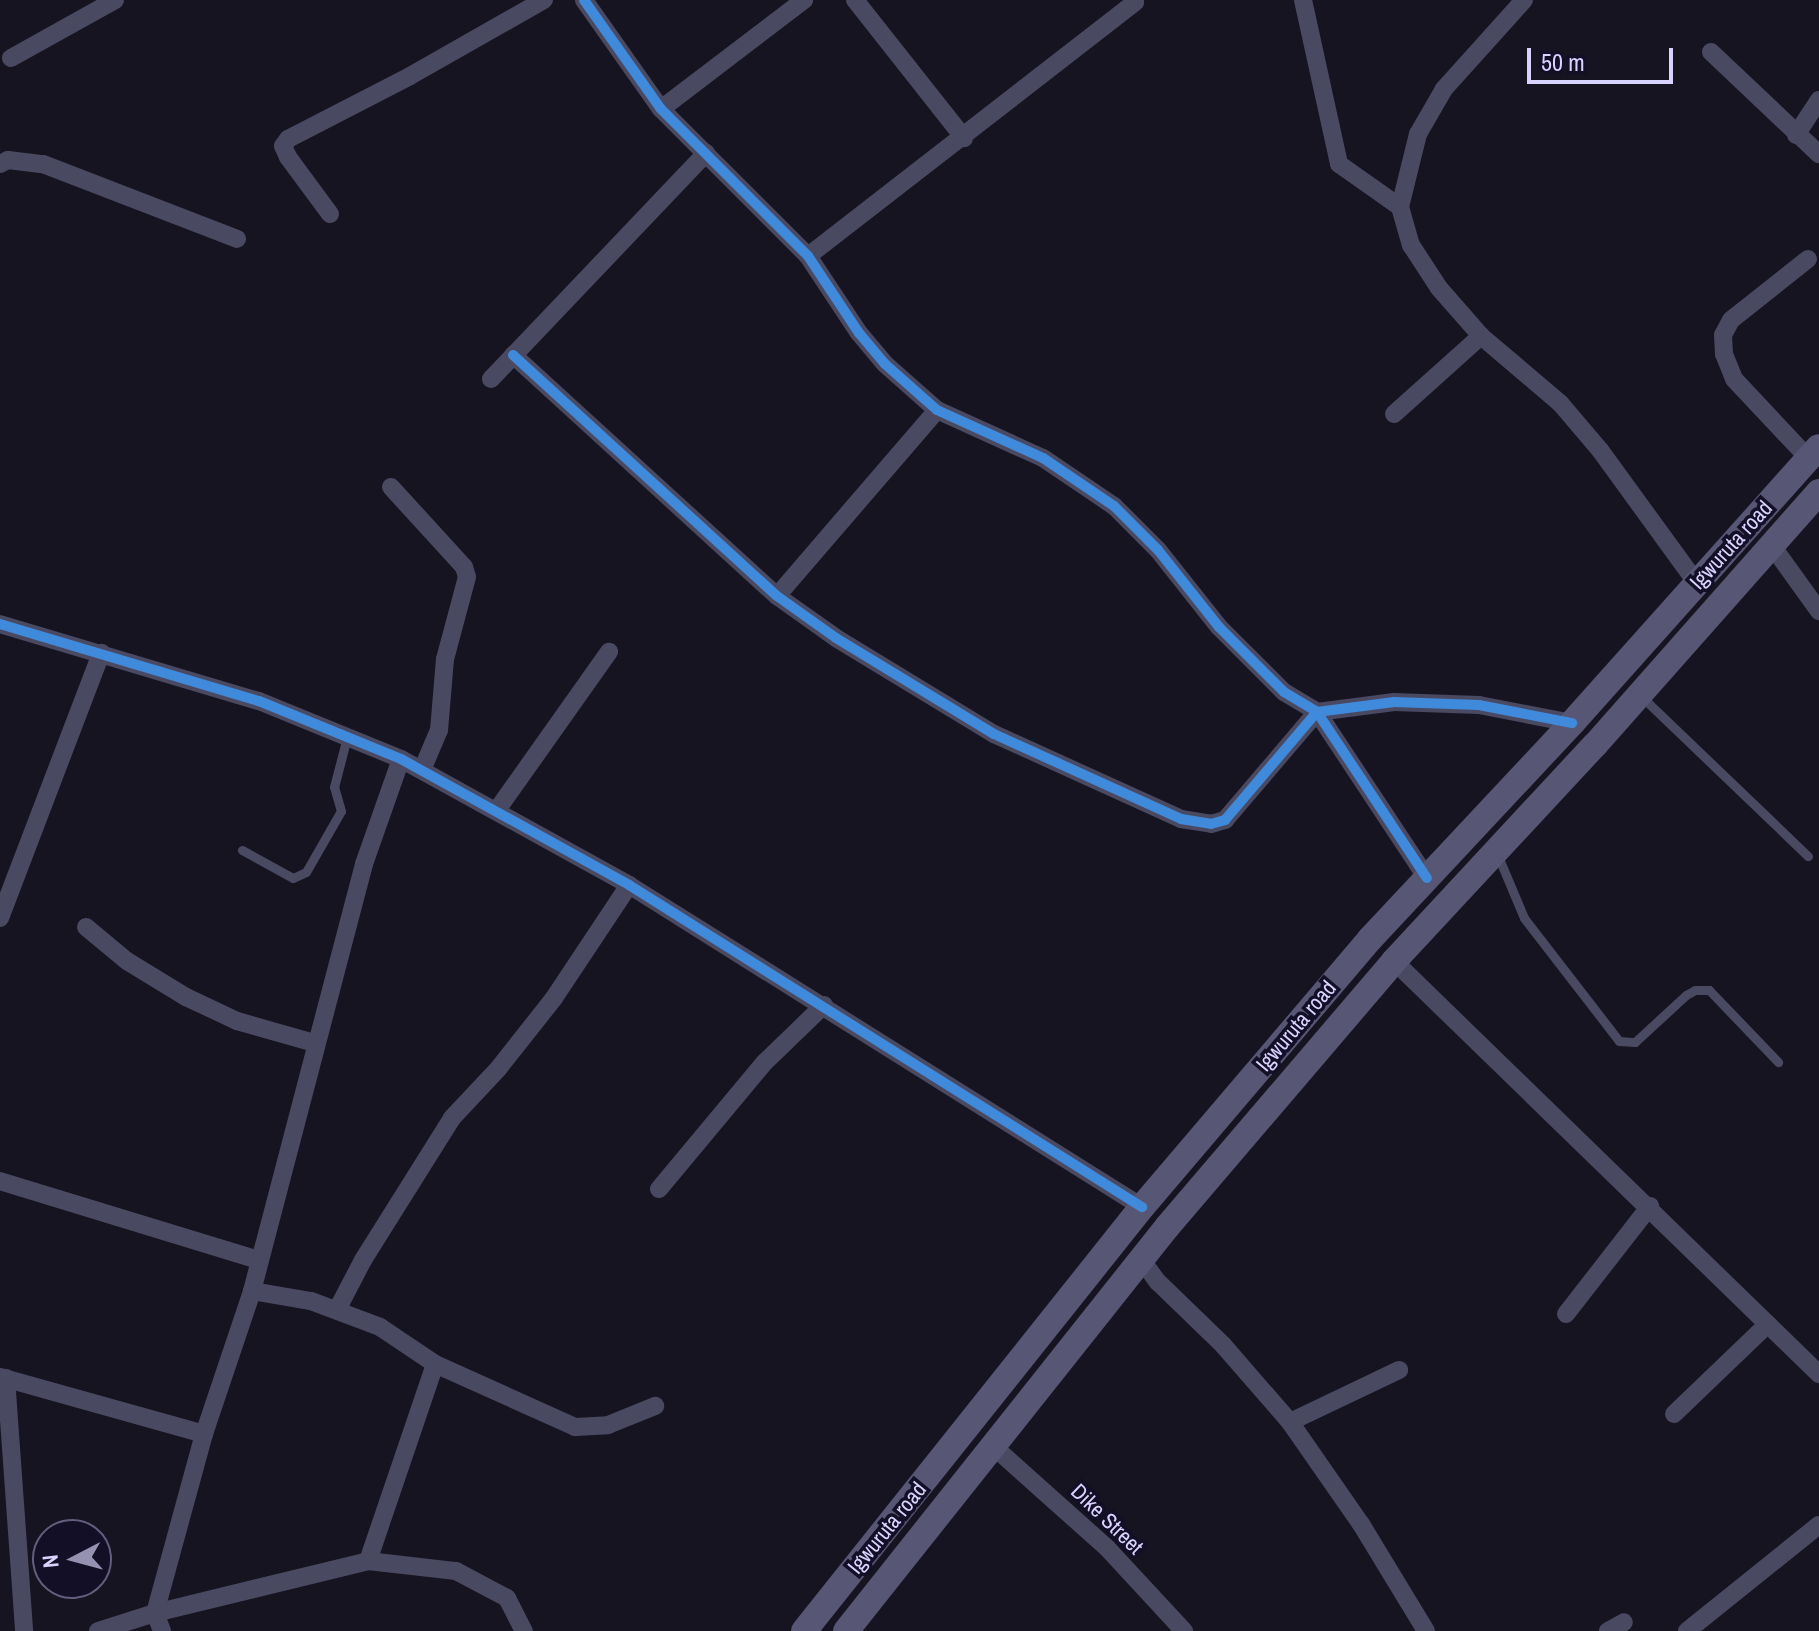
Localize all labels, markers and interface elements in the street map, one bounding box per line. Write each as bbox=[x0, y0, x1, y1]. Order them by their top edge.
scale bar bbox=[1531, 32, 1677, 82]
text: 50 m bbox=[1541, 46, 1585, 78]
street label: Igwuruta road bbox=[1684, 495, 1778, 595]
street label: Igwuruta road bbox=[1250, 975, 1342, 1077]
street label: Igwuruta road bbox=[842, 1477, 932, 1579]
street label: Dike Street bbox=[1065, 1478, 1149, 1560]
north arrow bbox=[32, 1519, 112, 1599]
text: N bbox=[35, 1553, 66, 1569]

